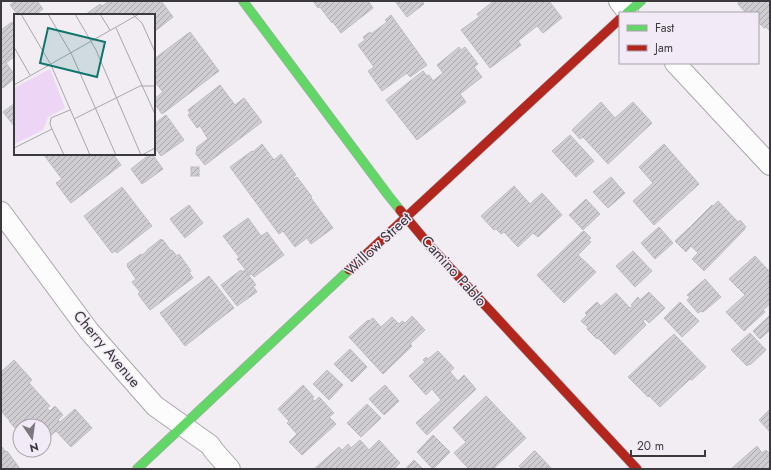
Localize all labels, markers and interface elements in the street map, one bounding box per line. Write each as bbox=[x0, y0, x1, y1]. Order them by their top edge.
legend bbox=[619, 12, 759, 64]
inset map bbox=[14, 14, 155, 155]
text: Fast bbox=[655, 19, 674, 37]
text: Jam bbox=[653, 39, 673, 57]
street label: Willow Street bbox=[340, 207, 417, 281]
street label: Camino Pablo bbox=[416, 231, 492, 311]
street label: Cherry Avenue bbox=[68, 306, 146, 392]
north arrow bbox=[12, 418, 52, 458]
scale bar bbox=[631, 432, 705, 458]
text: 20 m bbox=[637, 437, 664, 455]
text: N bbox=[28, 439, 40, 457]

